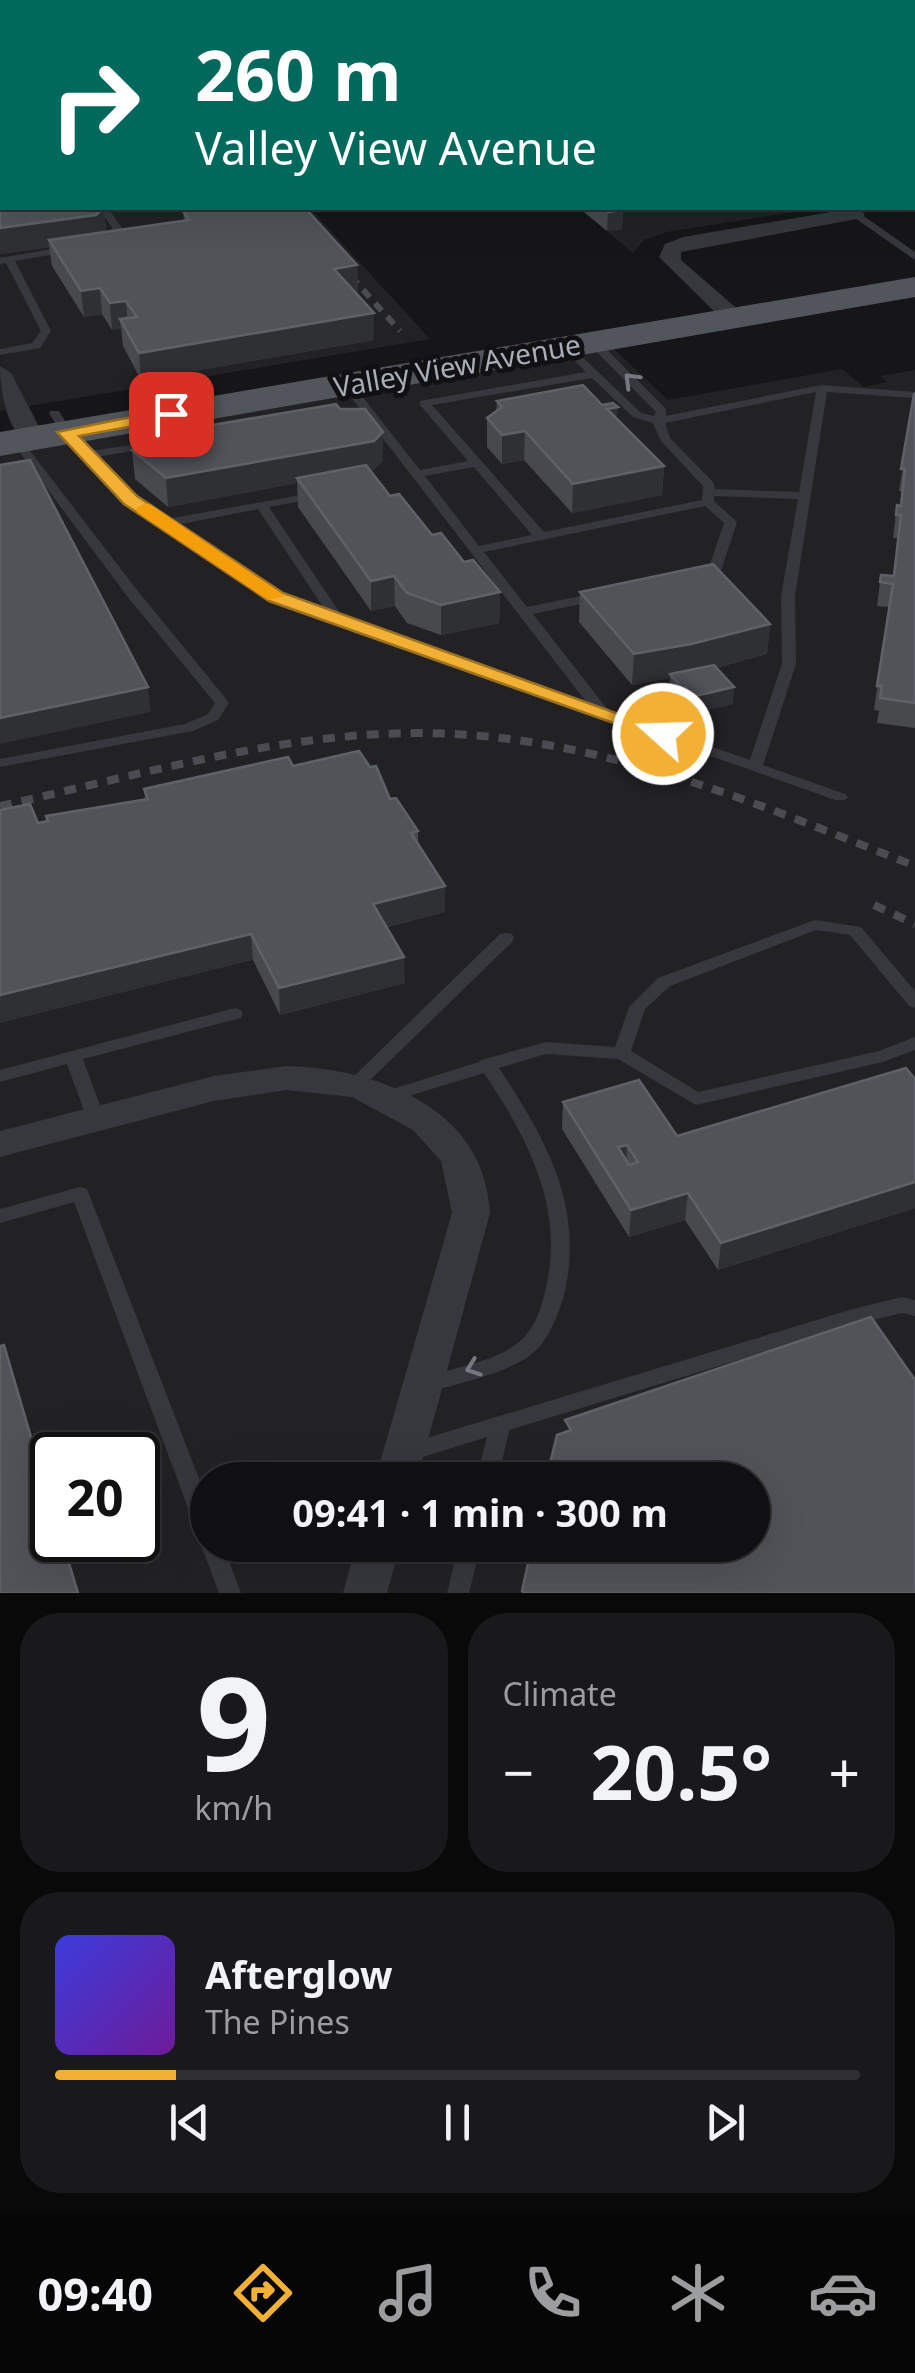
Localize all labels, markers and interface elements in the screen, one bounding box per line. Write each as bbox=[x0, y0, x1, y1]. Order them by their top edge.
text: 260 m bbox=[195, 26, 402, 122]
icon: right bbox=[30, 40, 160, 170]
text: Valley View Avenue bbox=[195, 117, 597, 178]
street label: Valley View Avenue bbox=[331, 325, 583, 405]
pin bbox=[129, 372, 214, 457]
one-way arrow bbox=[625, 374, 643, 392]
icon: arrive bbox=[144, 387, 199, 442]
position arrow bbox=[611, 682, 715, 786]
one-way arrow bbox=[466, 1356, 483, 1377]
speed limit sign: 20 bbox=[30, 1432, 160, 1562]
text: 09:41 · 1 min · 300 m bbox=[292, 1486, 668, 1538]
text: 9 bbox=[197, 1632, 271, 1809]
text: Climate bbox=[503, 1672, 617, 1715]
text: 20.5° bbox=[590, 1720, 772, 1822]
text: − bbox=[503, 1734, 534, 1809]
text: + bbox=[829, 1734, 860, 1809]
text: km/h bbox=[194, 1786, 273, 1829]
text: Afterglow bbox=[205, 1948, 393, 2000]
text: The Pines bbox=[205, 2000, 350, 2043]
icon: previous bbox=[162, 2095, 217, 2150]
icon: pause bbox=[430, 2095, 485, 2150]
icon: next bbox=[698, 2095, 753, 2150]
icon: directions bbox=[228, 2258, 298, 2328]
icon: music bbox=[373, 2258, 443, 2328]
icon: phone bbox=[518, 2258, 588, 2328]
icon: climate bbox=[663, 2258, 733, 2328]
icon: car bbox=[808, 2258, 878, 2328]
text: 09:40 bbox=[37, 2263, 153, 2324]

